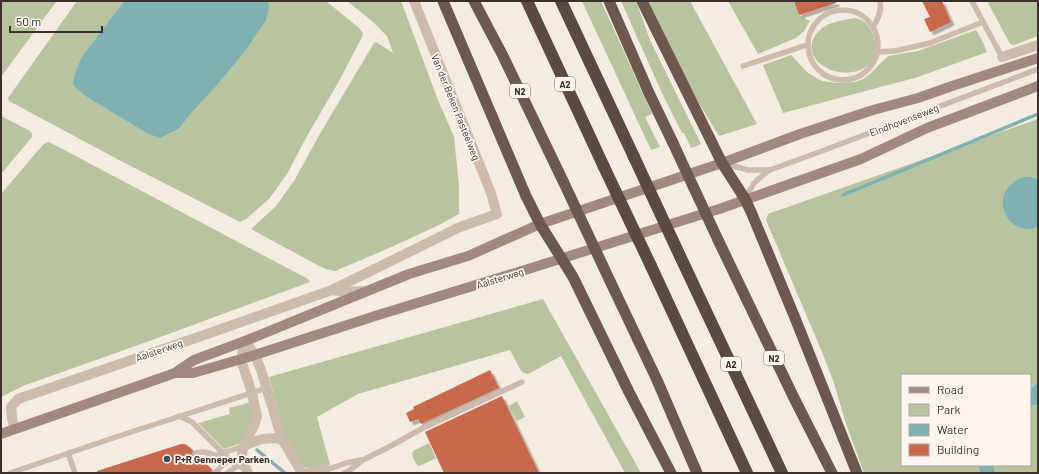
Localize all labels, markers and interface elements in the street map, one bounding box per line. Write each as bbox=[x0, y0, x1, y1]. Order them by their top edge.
scale bar bbox=[10, 8, 102, 34]
text: 50 m bbox=[16, 14, 41, 28]
street label: Van der Beken Pasteelweg bbox=[429, 52, 483, 162]
road number: A2 bbox=[555, 77, 575, 91]
road number: N2 bbox=[510, 84, 530, 98]
street label: Eindhovenseweg bbox=[868, 101, 940, 139]
street label: Aalsterweg bbox=[475, 265, 525, 291]
street label: Aalsterweg bbox=[134, 336, 184, 364]
road number: N2 bbox=[764, 351, 784, 365]
road number: A2 bbox=[721, 357, 741, 371]
legend bbox=[901, 374, 1031, 466]
text: Road bbox=[937, 382, 964, 396]
text: Park bbox=[937, 402, 961, 416]
text: Water bbox=[937, 422, 969, 436]
text: Building bbox=[937, 442, 979, 456]
place label: P+R Genneper Parken bbox=[175, 453, 270, 465]
marker: P+R Genneper Parken bbox=[162, 454, 172, 464]

